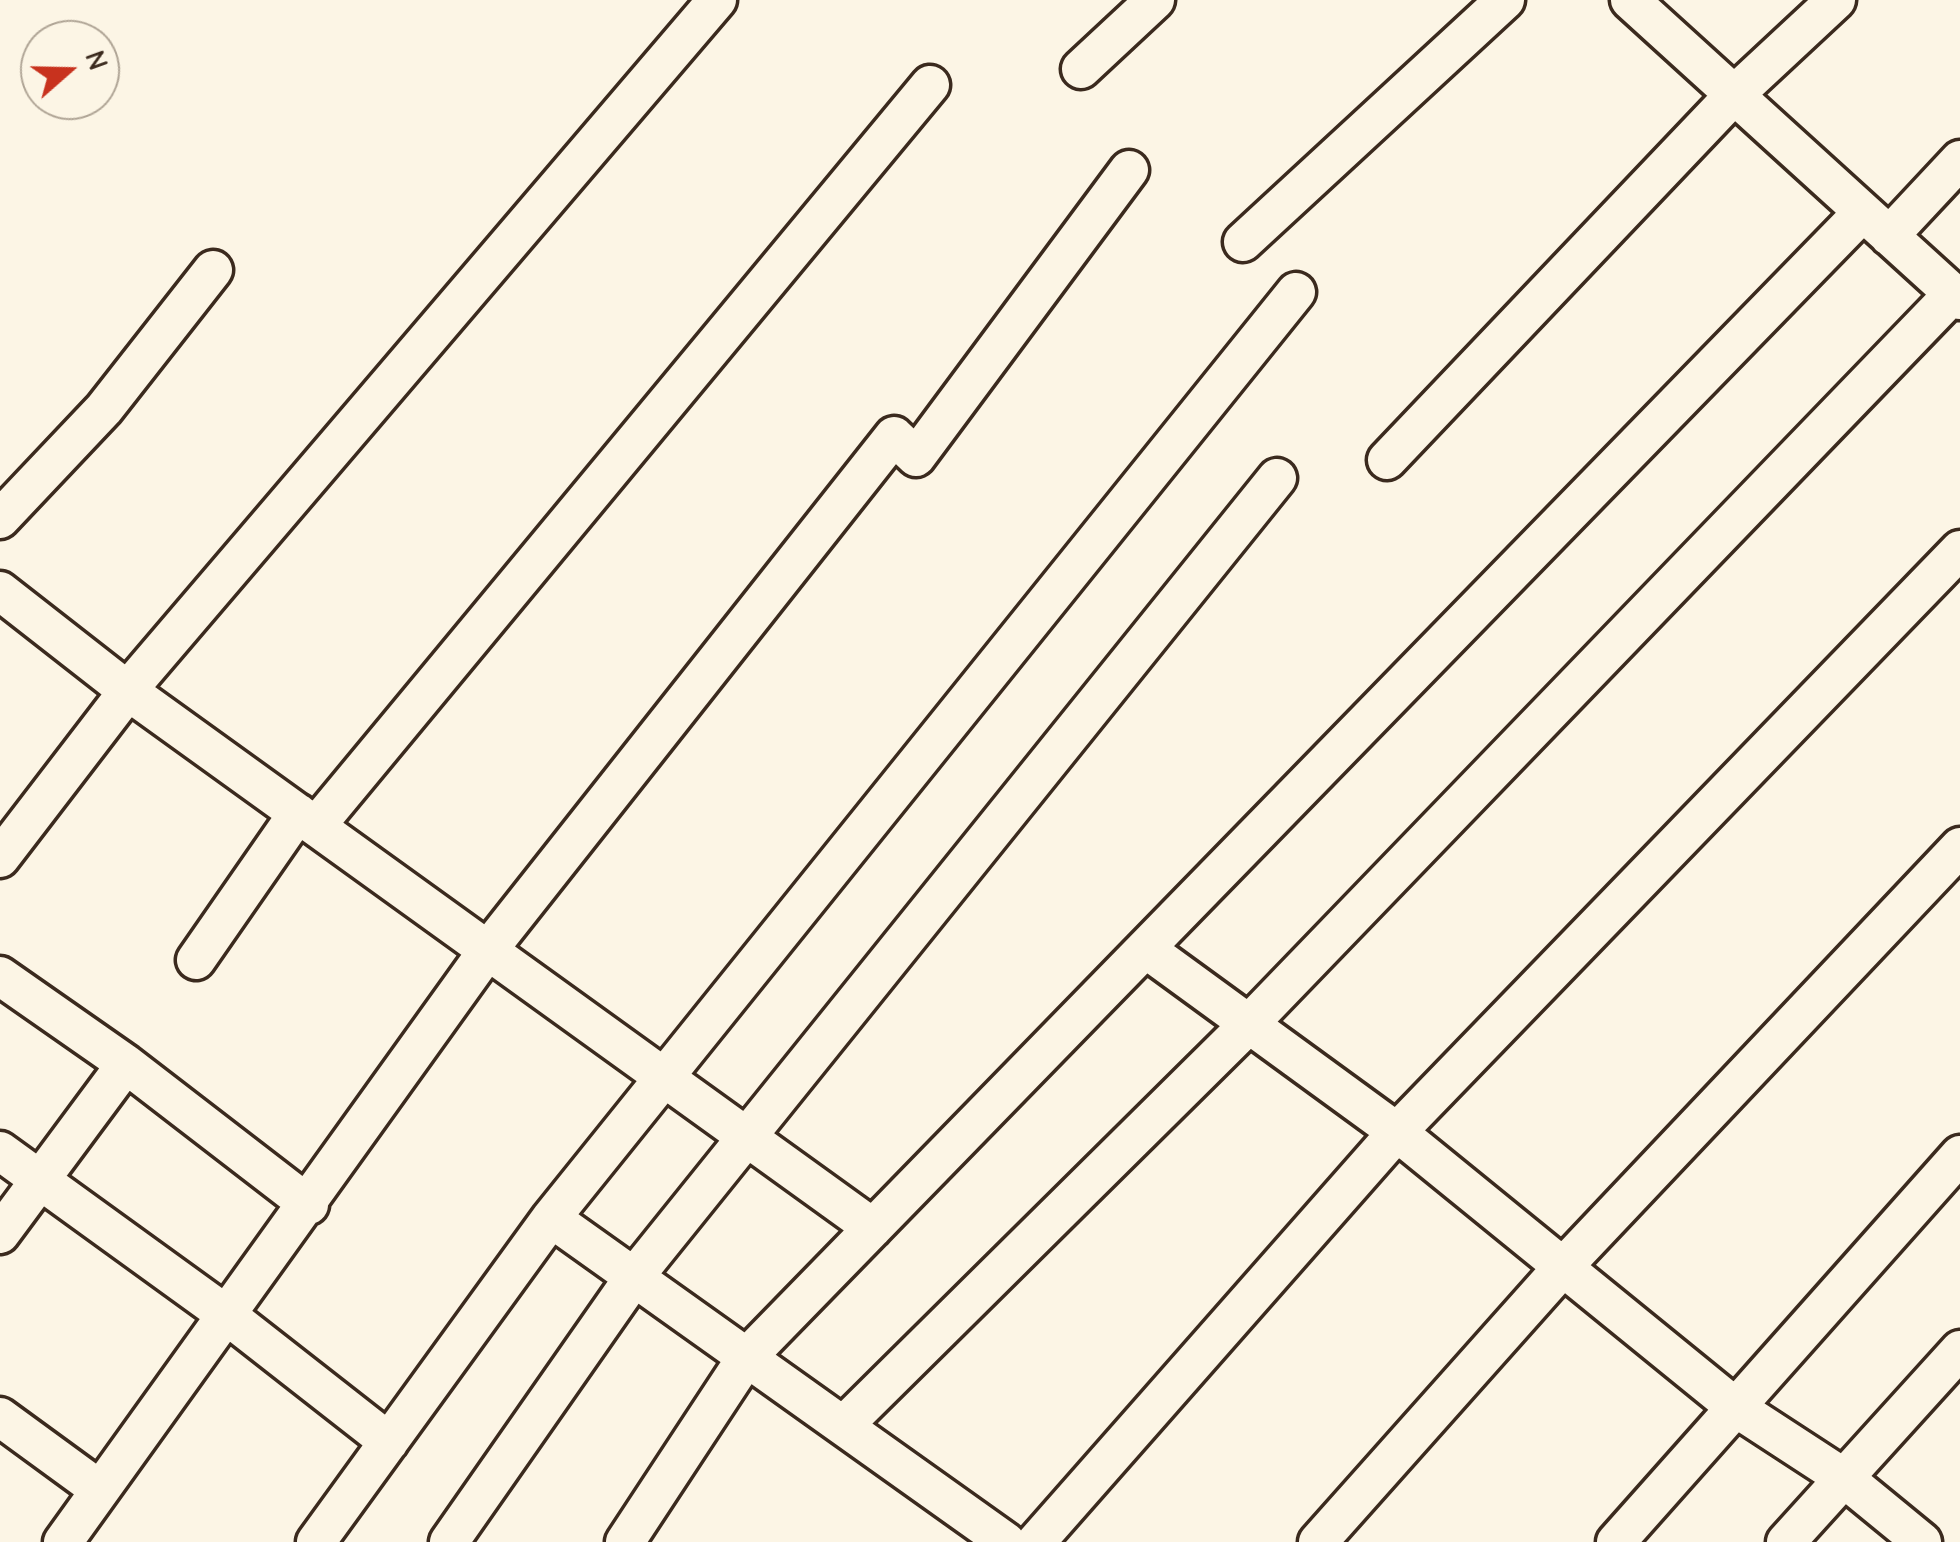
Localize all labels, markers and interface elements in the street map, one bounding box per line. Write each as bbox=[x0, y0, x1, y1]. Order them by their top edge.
north arrow bbox=[20, 20, 120, 120]
text: N bbox=[78, 46, 114, 74]

